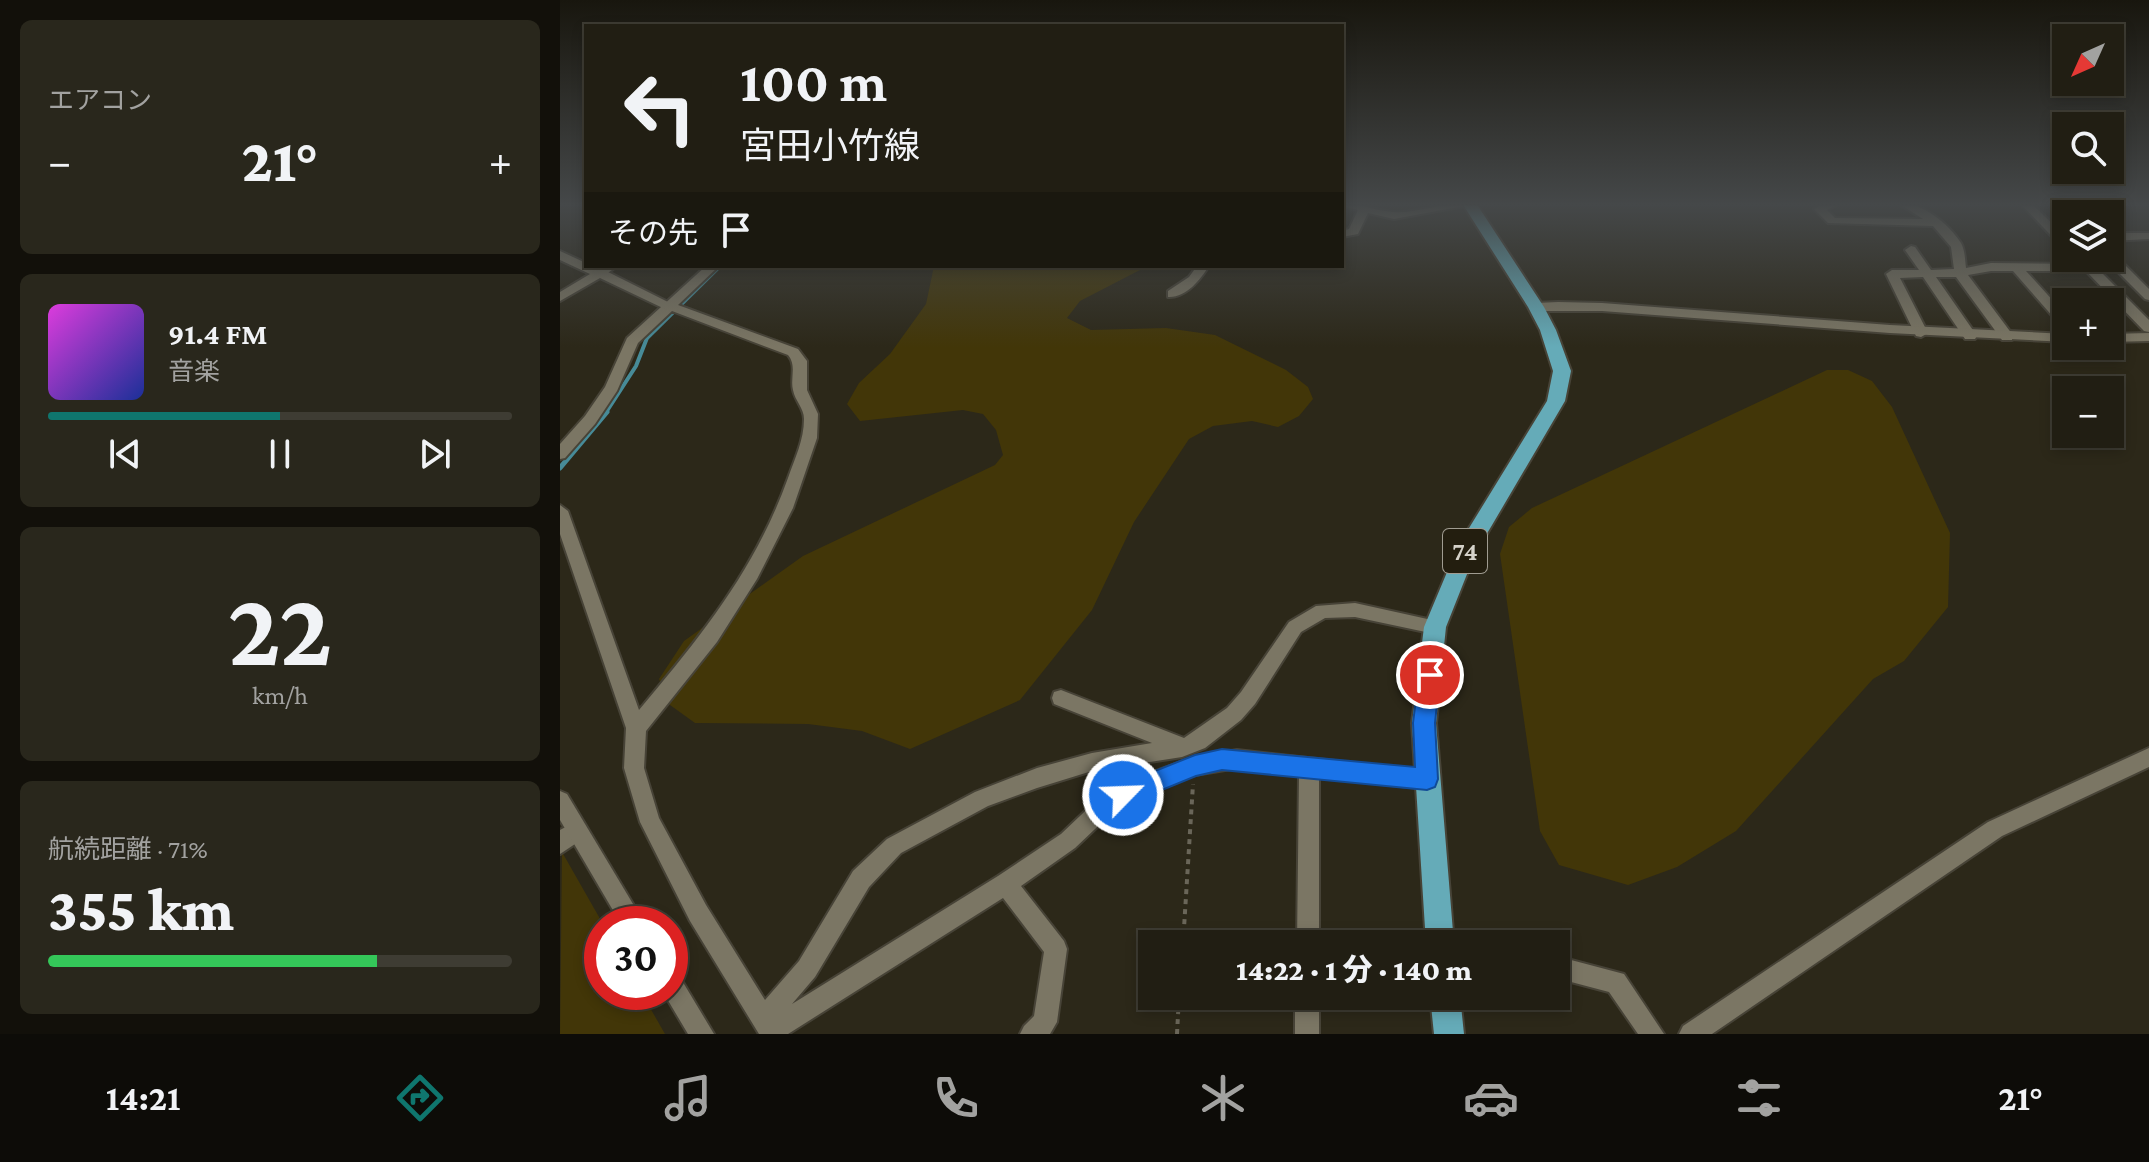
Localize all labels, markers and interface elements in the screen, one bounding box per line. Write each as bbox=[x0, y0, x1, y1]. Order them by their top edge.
north arrow bbox=[2052, 24, 2124, 96]
map controls bbox=[2052, 24, 2124, 448]
text: 100 m bbox=[740, 51, 887, 113]
icon: left bbox=[608, 56, 712, 160]
text: エアコン bbox=[48, 86, 152, 115]
button: search bbox=[2052, 112, 2124, 184]
text: 宮田小竹線 bbox=[740, 126, 920, 166]
text: 21° bbox=[241, 127, 319, 194]
text: − bbox=[48, 137, 71, 185]
text: + bbox=[489, 137, 512, 185]
button: layers bbox=[2052, 200, 2124, 272]
icon: arrive bbox=[714, 208, 758, 252]
text: その先 bbox=[608, 216, 698, 249]
button: + bbox=[2052, 288, 2124, 360]
text: 91.4 FM bbox=[168, 317, 267, 350]
text: 音楽 bbox=[168, 357, 220, 386]
button: − bbox=[2052, 376, 2124, 448]
icon: previous bbox=[103, 432, 147, 476]
icon: pause bbox=[258, 432, 302, 476]
icon: next bbox=[413, 432, 457, 476]
road number: 74 bbox=[1443, 529, 1487, 573]
text: 22 bbox=[228, 571, 332, 686]
pin bbox=[1396, 641, 1464, 709]
icon: arrive bbox=[1408, 653, 1452, 697]
text: km/h bbox=[252, 681, 308, 710]
position arrow bbox=[1081, 753, 1165, 837]
text: 航続距離 · 71% bbox=[48, 835, 208, 864]
text: 355 km bbox=[48, 876, 234, 943]
speed limit sign: 30 bbox=[584, 906, 688, 1010]
text: 14:22 · 1 分 · 140 m bbox=[1236, 953, 1472, 986]
icon: directions bbox=[392, 1070, 448, 1126]
icon: music bbox=[660, 1070, 716, 1126]
icon: phone bbox=[928, 1070, 984, 1126]
icon: climate bbox=[1195, 1070, 1251, 1126]
icon: car bbox=[1463, 1070, 1519, 1126]
icon: filters bbox=[1731, 1070, 1787, 1126]
text: 14:21 bbox=[106, 1078, 181, 1118]
text: 21° bbox=[1998, 1078, 2043, 1118]

